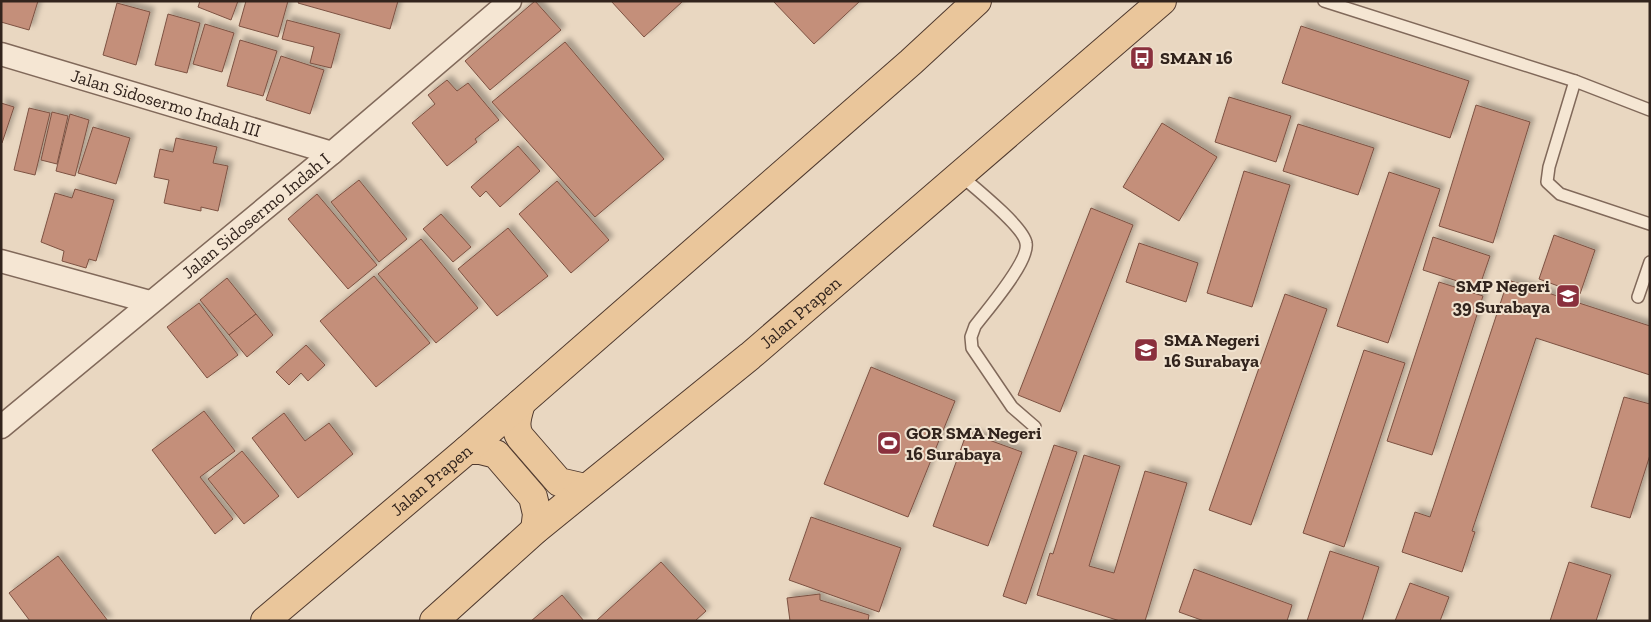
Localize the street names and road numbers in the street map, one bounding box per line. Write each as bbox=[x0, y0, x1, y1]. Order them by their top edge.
street label: Jalan Sidosermo Indah III bbox=[68, 65, 264, 142]
street label: Jalan Sidosermo Indah I bbox=[178, 148, 335, 284]
street label: Jalan Prapen bbox=[755, 271, 846, 353]
street label: Jalan Prapen bbox=[386, 439, 477, 521]

